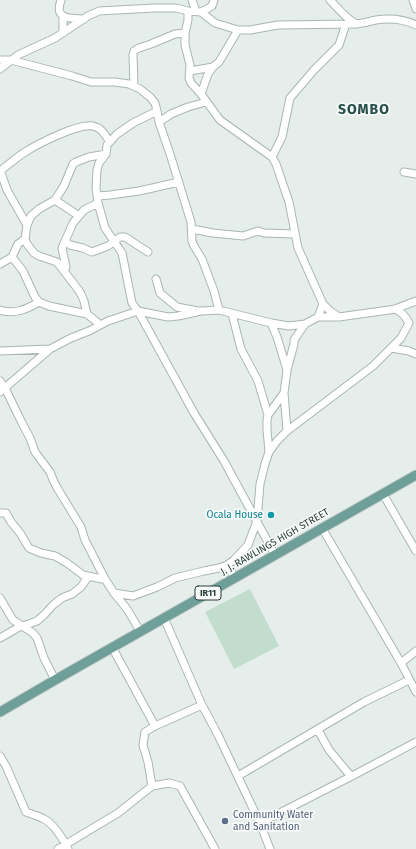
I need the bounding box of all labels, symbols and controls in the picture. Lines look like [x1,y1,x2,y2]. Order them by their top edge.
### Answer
district label: SOMBO [338,102,390,118]
street label: J. J. RAWLINGS HIGH STREET [219,506,331,578]
place label: Ocala House [207,509,263,521]
marker: Ocala House [266,510,276,520]
road number: IR11 [195,586,221,600]
place label: Community Water and Sanitation [233,809,313,832]
marker: Community Water and Sanitation [220,816,230,826]

